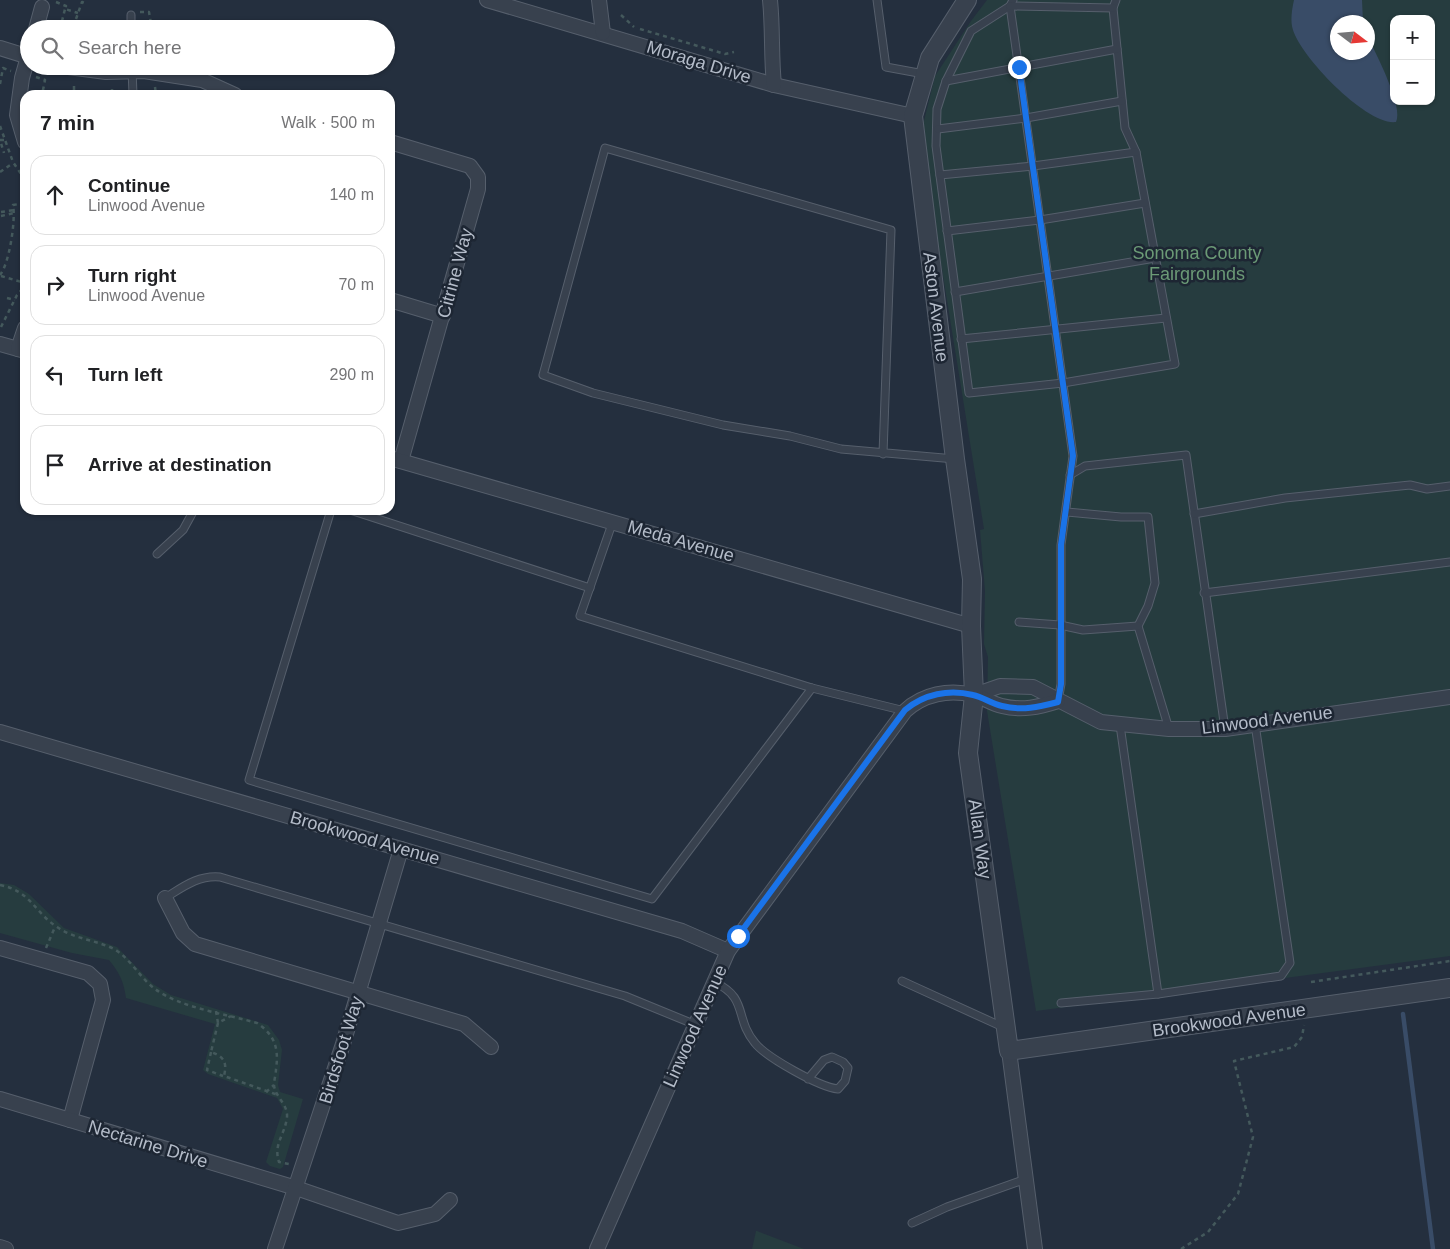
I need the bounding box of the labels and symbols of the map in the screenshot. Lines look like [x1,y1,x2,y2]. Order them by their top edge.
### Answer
north arrow [1330,15,1375,60]
street label: Moraga Drive [644,37,754,87]
route end [1008,56,1031,79]
street label: Citrine Way [433,226,477,320]
park label: Sonoma County Fairgrounds [1132,243,1262,284]
street label: Aston Avenue [919,251,953,363]
street label: Meda Avenue [625,516,737,566]
street label: Linwood Avenue [1200,702,1334,738]
street label: Allan Way [965,798,995,880]
street label: Brookwood Avenue [288,807,442,869]
route start [727,925,750,948]
street label: Linwood Avenue [659,962,731,1090]
street label: Birdsfoot Way [315,994,367,1106]
street label: Brookwood Avenue [1151,999,1307,1041]
street label: Nectarine Drive [86,1116,210,1172]

